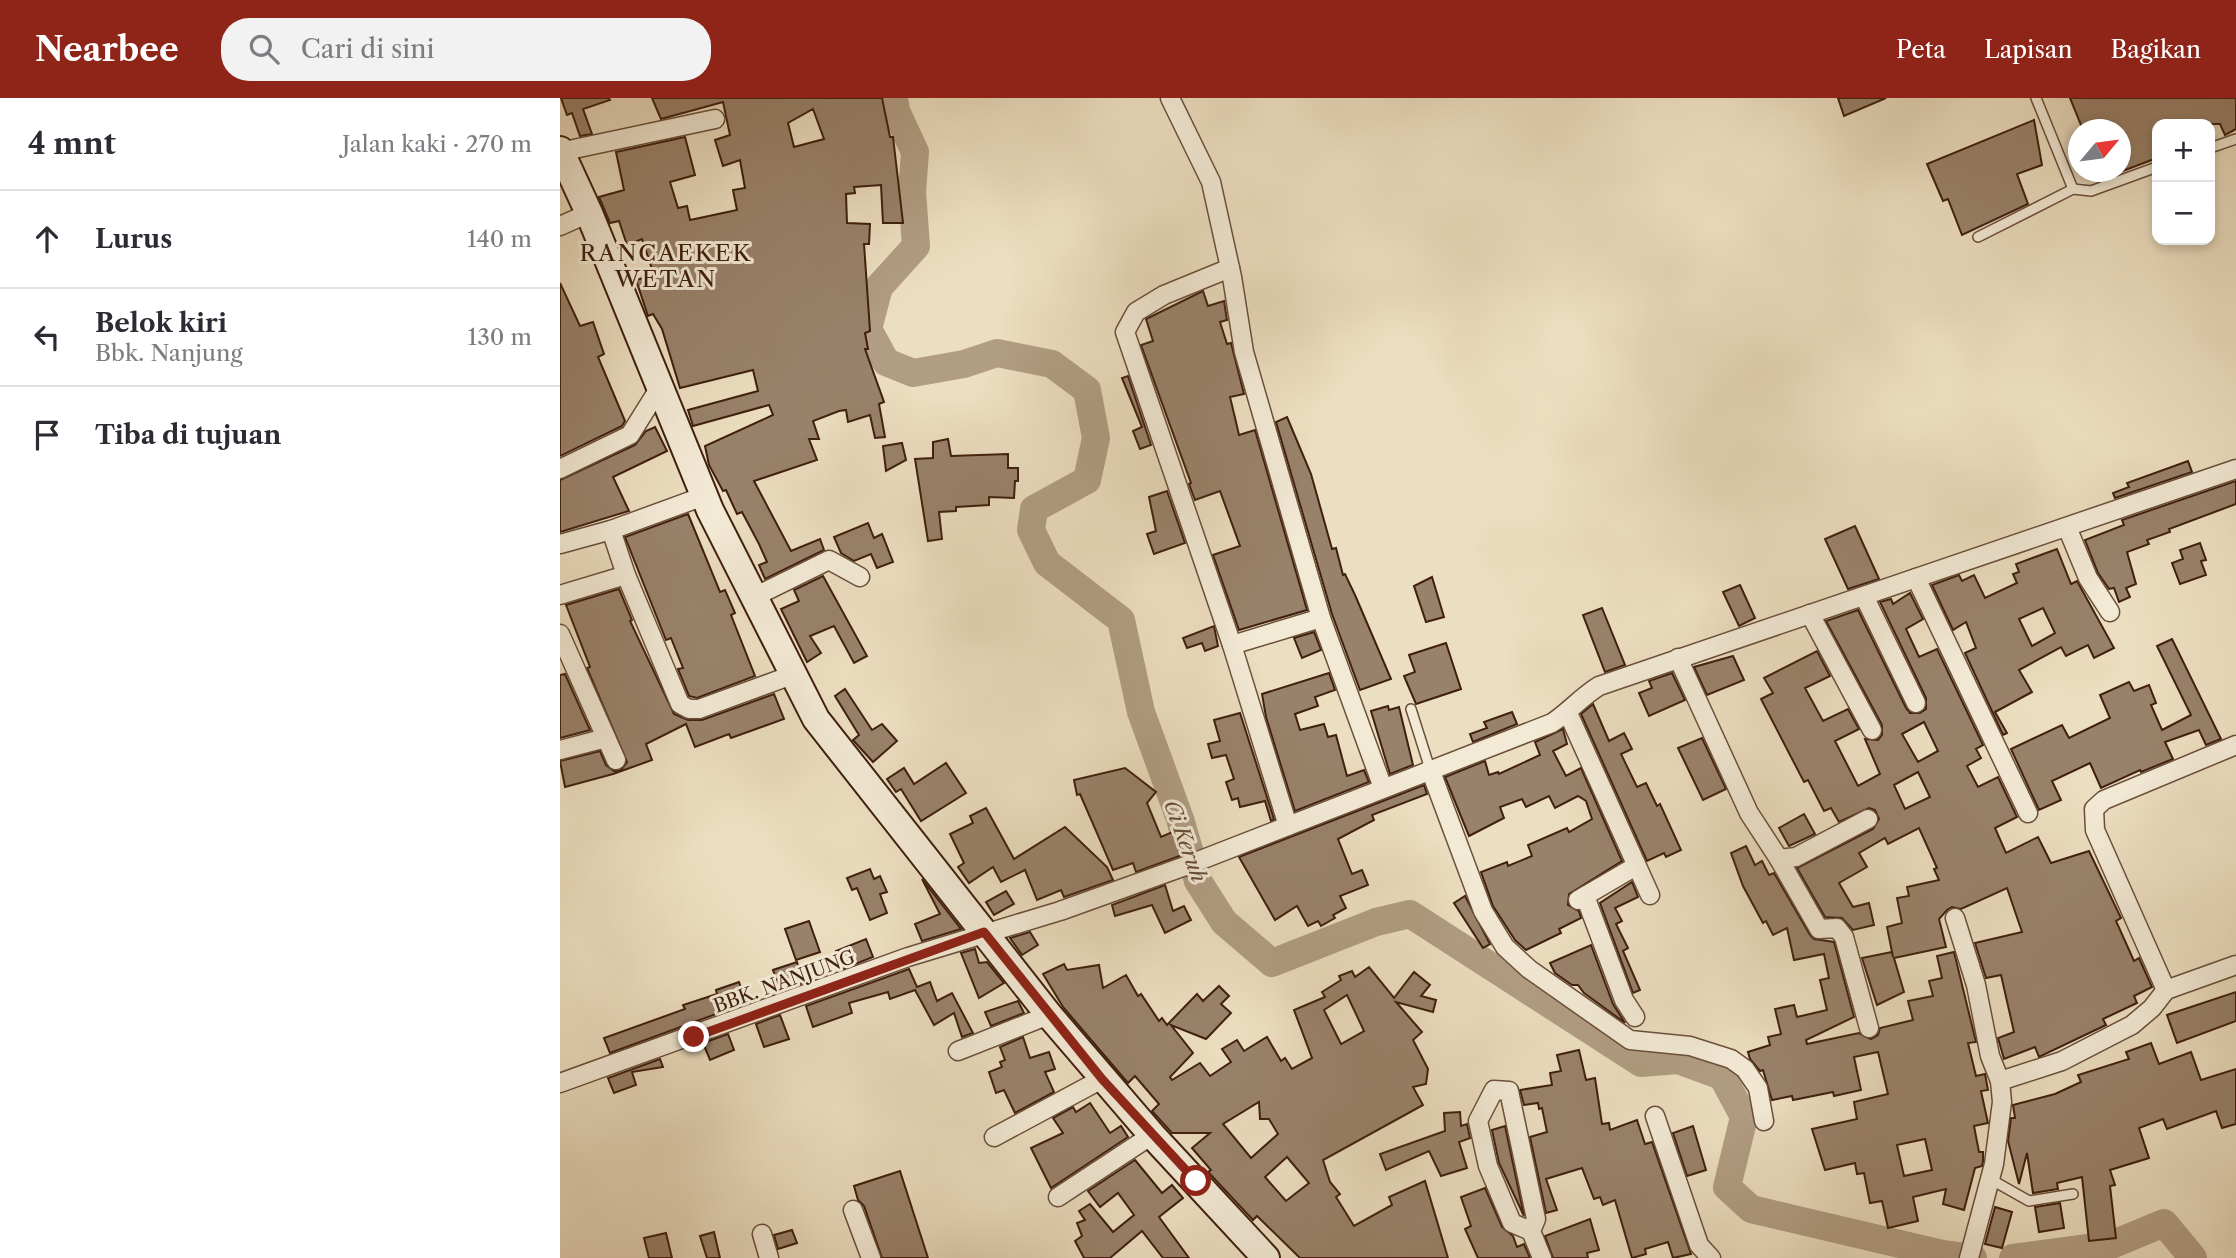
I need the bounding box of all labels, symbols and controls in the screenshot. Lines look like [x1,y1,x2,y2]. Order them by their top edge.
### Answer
search box [221,18,711,81]
text: Nearbee [35,29,179,70]
icon: search [245,30,283,68]
text: Cari di sini [301,33,434,65]
text: Peta [1896,35,1946,64]
text: Lapisan [1984,35,2073,64]
text: Bagikan [2111,35,2201,64]
north arrow [2068,119,2131,182]
map controls [2152,119,2215,245]
button: + [2152,119,2215,182]
text: 4 mnt [28,125,116,162]
text: Jalan kaki · 270 m [342,130,532,158]
button: − [2152,182,2215,245]
icon: ahead [28,220,66,258]
text: Lurus [95,223,172,255]
text: 140 m [467,225,532,253]
district label: RANCAEKEK WETAN [580,239,752,293]
text: Belok kiri [95,307,227,339]
icon: left [28,318,66,356]
text: 130 m [468,323,532,351]
text: Bbk. Nanjung [95,339,243,367]
icon: arrive [28,416,66,454]
text: Tiba di tujuan [95,419,281,451]
water label: Ci Keruh [1159,796,1212,885]
street label: BBK. NANJUNG [710,945,858,1018]
route end [678,1021,709,1052]
route start [1180,1165,1211,1196]

